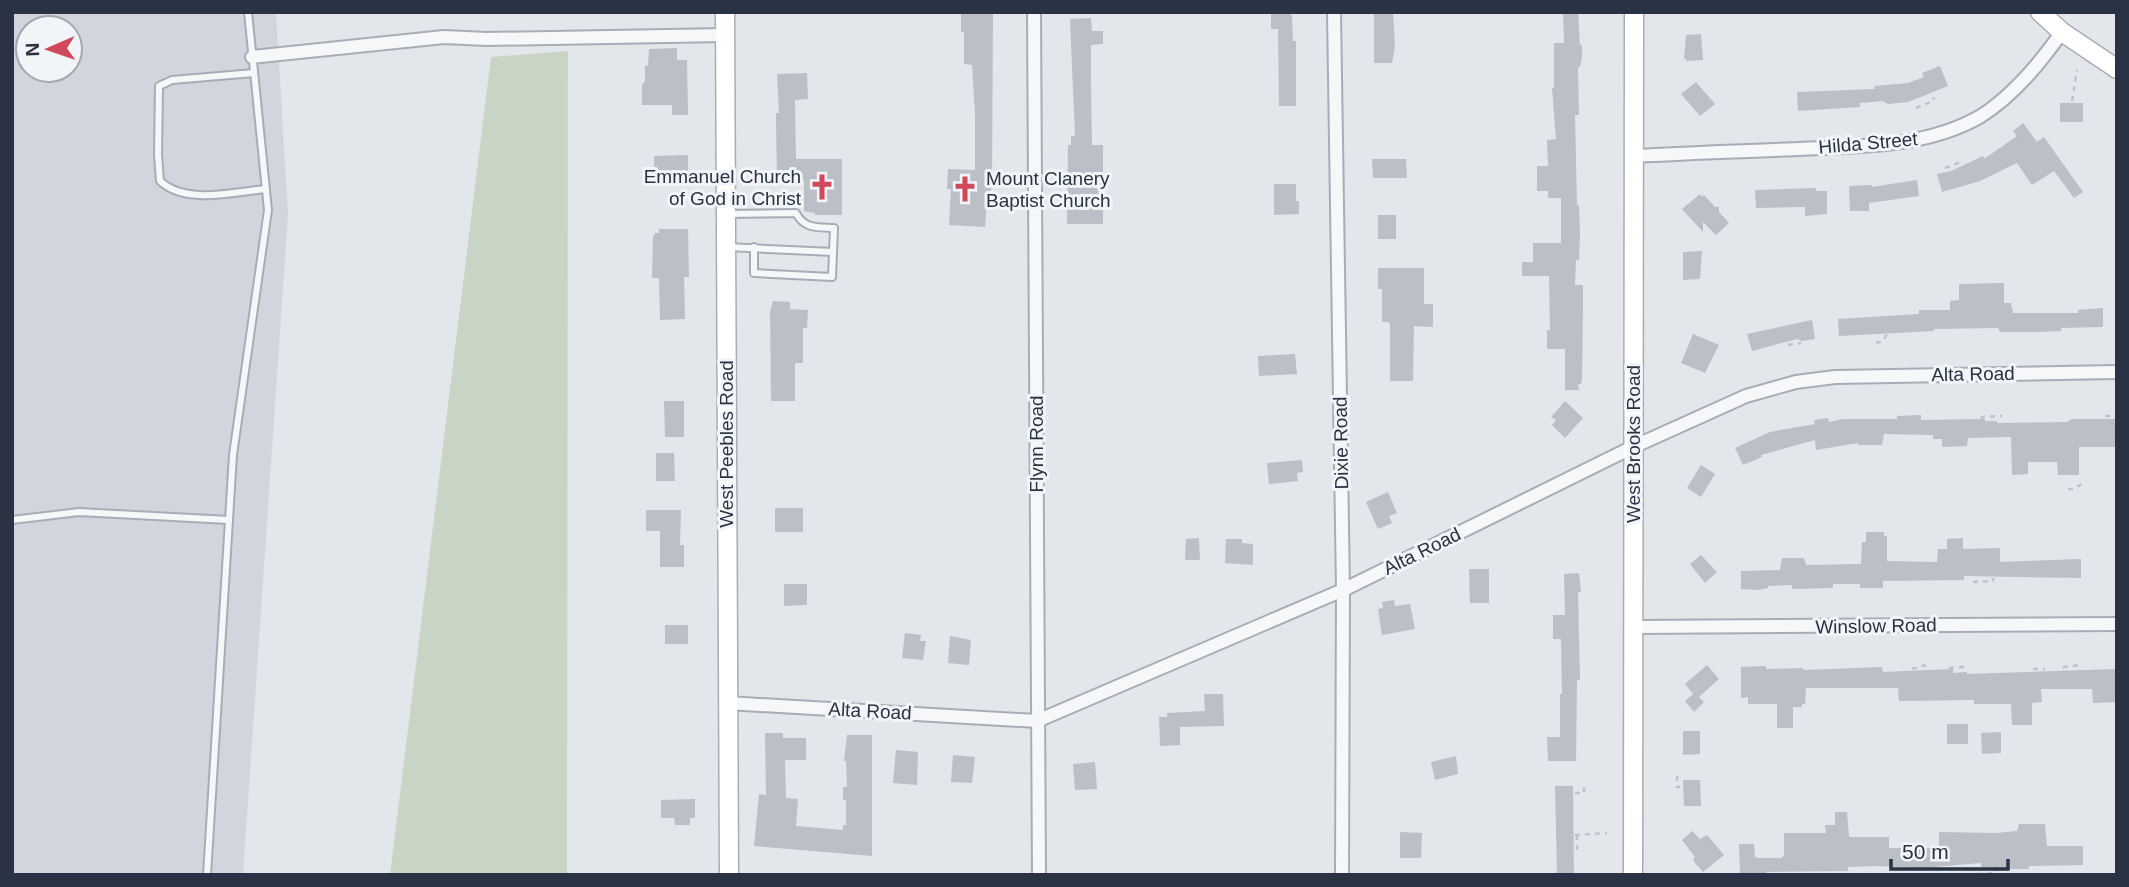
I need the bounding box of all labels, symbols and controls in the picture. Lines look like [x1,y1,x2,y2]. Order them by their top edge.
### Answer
north arrow [14,14,84,84]
text: N [22,42,43,57]
street label: Hilda Street [1818,128,1919,158]
place label: Emmanuel Church of God in Christ [644,166,802,209]
place label: Mount Clanery Baptist Church [986,168,1111,211]
church icon: Emmanuel Church of God in Christ [807,172,837,202]
church icon: Mount Clanery Baptist Church [950,174,980,204]
street label: West Peebles Road [716,360,737,528]
street label: Alta Road [1931,363,2015,385]
street label: West Brooks Road [1623,365,1644,523]
street label: Flynn Road [1026,395,1047,493]
street label: Dixie Road [1330,396,1352,490]
street label: Alta Road [1380,523,1464,579]
street label: Winslow Road [1815,614,1937,638]
street label: Alta Road [828,698,912,724]
scale bar [1891,828,2008,872]
text: 50 m [1902,840,1949,863]

